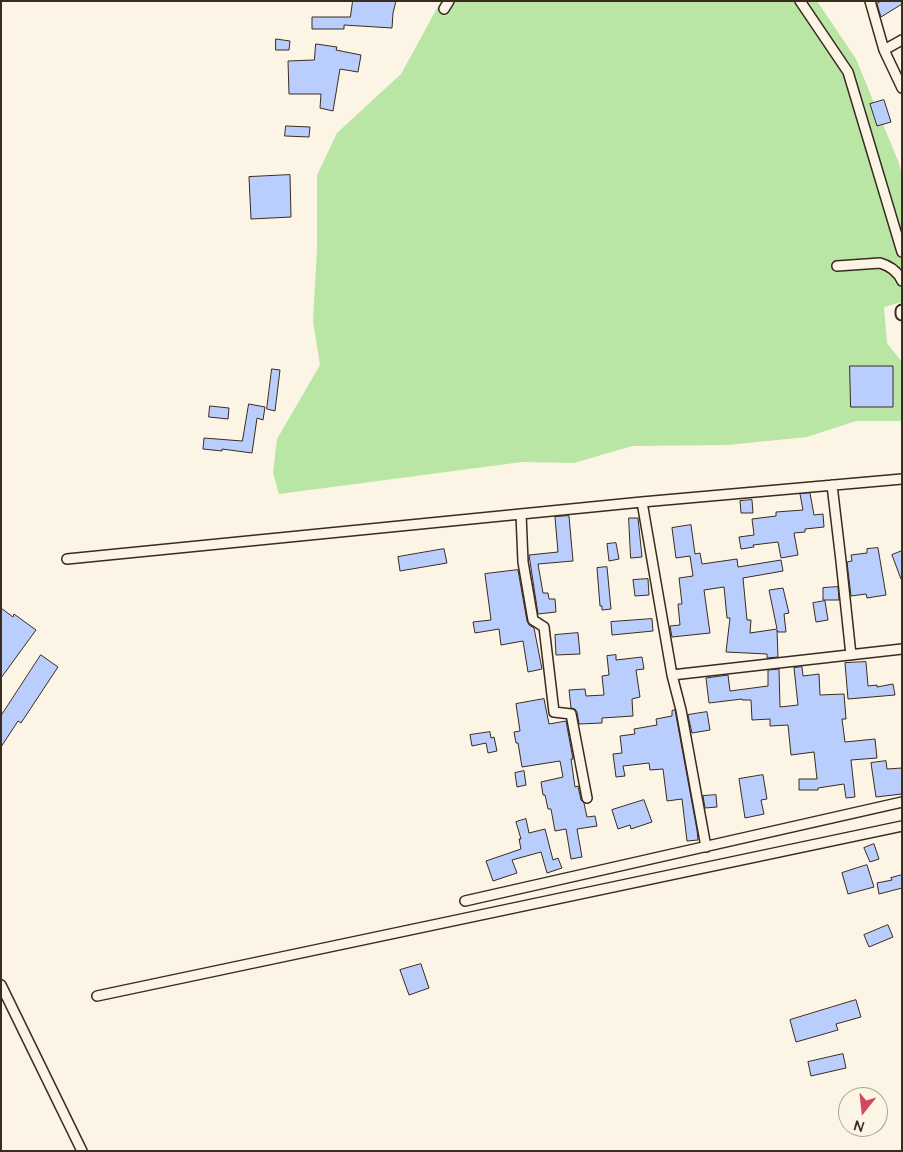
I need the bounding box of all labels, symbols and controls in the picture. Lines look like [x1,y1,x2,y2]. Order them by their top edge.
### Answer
north arrow [838,1087,888,1137]
text: N [852,1115,866,1136]

